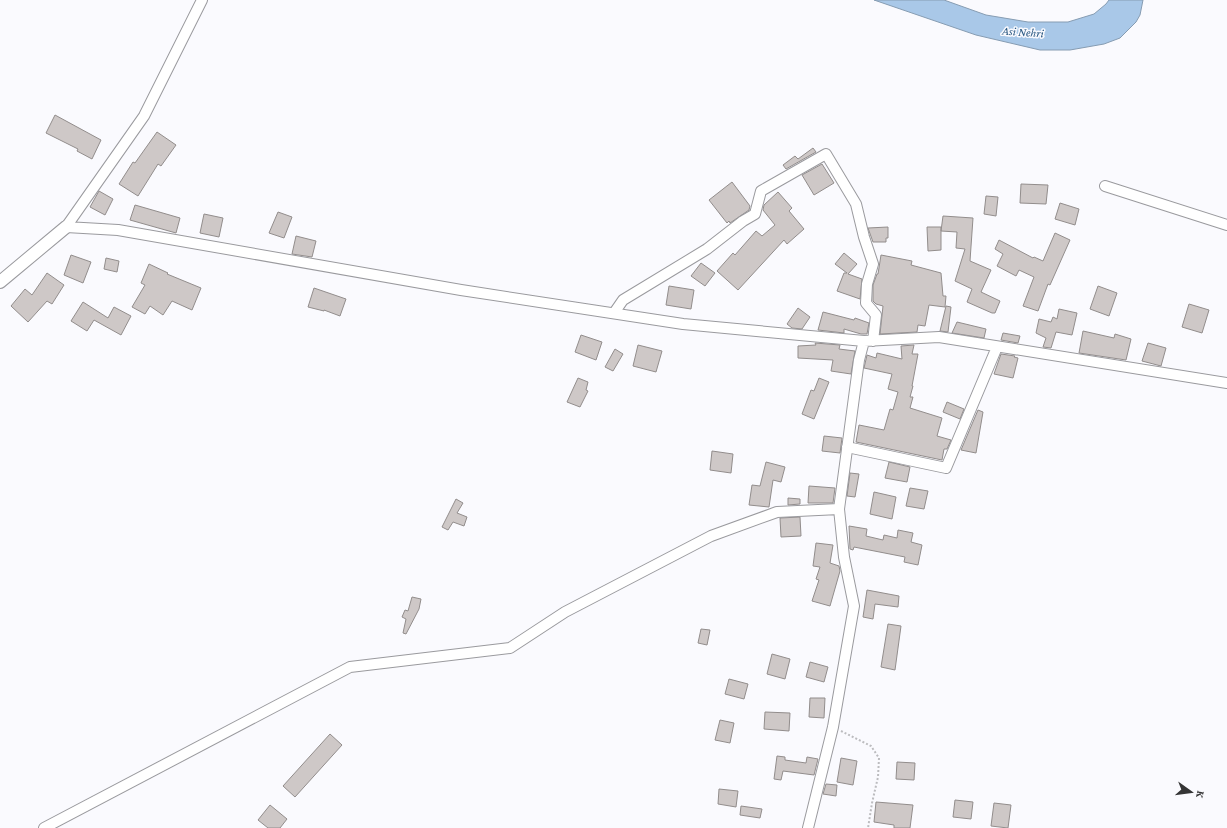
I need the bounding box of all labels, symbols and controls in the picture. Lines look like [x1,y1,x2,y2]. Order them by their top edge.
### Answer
water label: Asi Nehri [1001,23,1045,40]
north arrow [1171,772,1211,812]
text: K [1194,790,1207,800]

